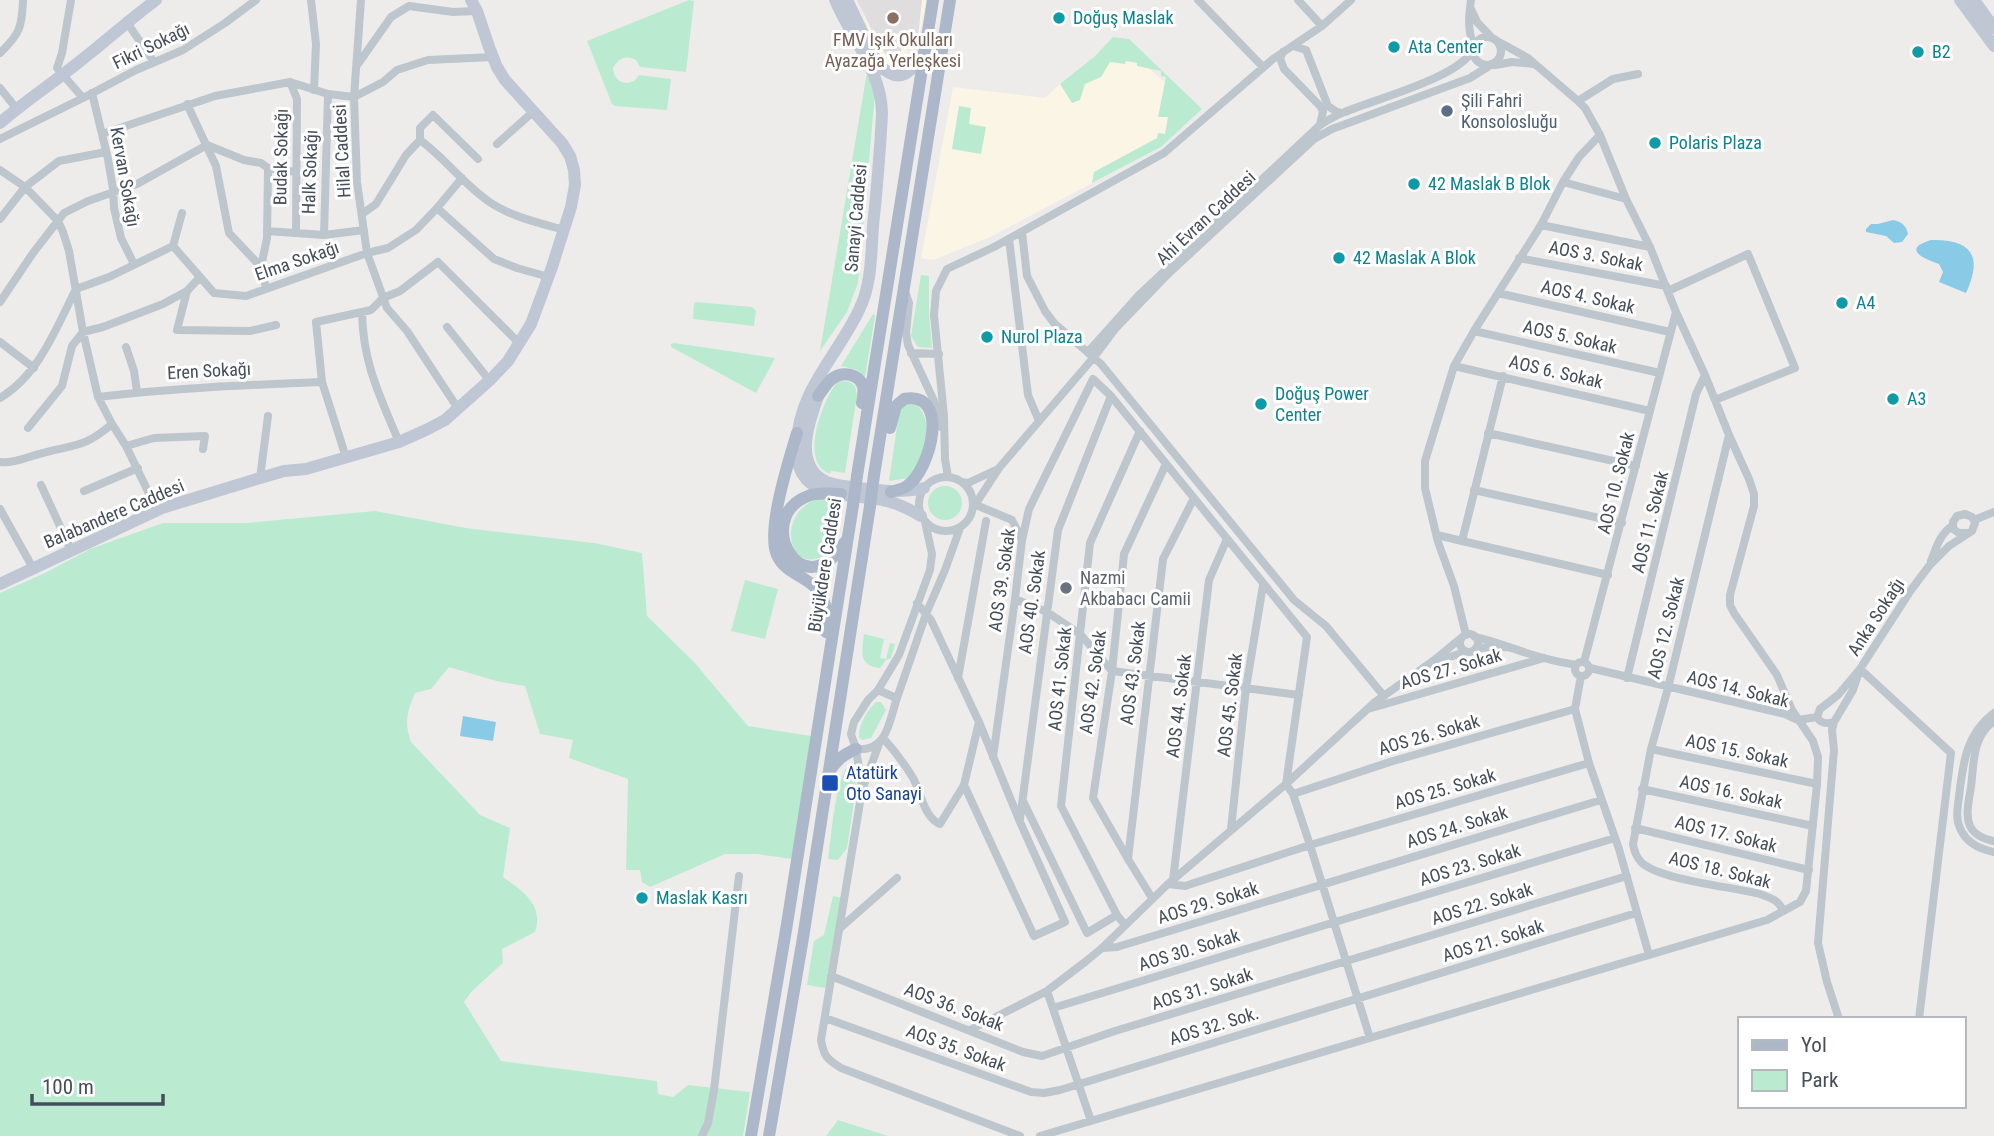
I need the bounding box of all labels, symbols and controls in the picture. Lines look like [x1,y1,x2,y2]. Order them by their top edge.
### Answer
place label: Doğuş Maslak [1073,7,1174,28]
marker: FMV Işık Okulları Ayazağa Yerleşkesi [885,10,901,26]
marker: Doğuş Maslak [1051,10,1067,26]
street label: Fikri Sokağı [109,18,193,73]
place label: FMV Işık Okulları Ayazağa Yerleşkesi [825,29,961,71]
place label: Ata Center [1408,36,1483,57]
marker: Ata Center [1386,39,1402,55]
place label: B2 [1932,41,1951,62]
marker: B2 [1910,44,1926,60]
place label: Şili Fahri Konsolosluğu [1461,90,1557,132]
marker: Şili Fahri Konsolosluğu [1439,103,1455,119]
street label: Hilal Caddesi [329,104,354,198]
street label: Budak Sokağı [269,109,292,205]
street label: Kervan Sokağı [106,125,145,228]
street label: Halk Sokağı [298,129,321,215]
place label: Polaris Plaza [1669,132,1762,153]
marker: Polaris Plaza [1647,135,1663,151]
street label: Sanayi Caddesi [840,163,871,273]
street label: Ahi Evran Caddesi [1152,166,1260,269]
place label: 42 Maslak B Blok [1428,173,1550,194]
marker: 42 Maslak B Blok [1406,176,1422,192]
street label: Elma Sokağı [252,236,342,285]
street label: AOS 3. Sokak [1547,236,1645,275]
place label: 42 Maslak A Blok [1353,247,1476,268]
marker: 42 Maslak A Blok [1331,250,1347,266]
street label: AOS 4. Sokak [1539,276,1637,317]
place label: A4 [1856,292,1875,313]
marker: A4 [1834,295,1850,311]
street label: AOS 5. Sokak [1521,316,1619,357]
place label: Nurol Plaza [1001,326,1083,347]
marker: Nurol Plaza [979,329,995,345]
street label: AOS 6. Sokak [1507,351,1605,392]
street label: Eren Sokağı [167,358,251,383]
place label: Doğuş Power Center [1275,383,1369,425]
place label: A3 [1907,388,1926,409]
marker: A3 [1885,391,1901,407]
marker: Doğuş Power Center [1253,396,1269,412]
street label: AOS 10. Sokak [1593,430,1638,536]
street label: AOS 11. Sokak [1627,469,1672,575]
street label: Balabandere Caddesi [41,475,187,553]
street label: Büyükdere Caddesi [804,496,845,633]
street label: AOS 39. Sokak [984,527,1019,633]
street label: AOS 40. Sokak [1014,549,1049,655]
place label: Nazmi Akbabacı Camii [1080,567,1191,609]
street label: Anka Sokağı [1843,574,1908,659]
street label: AOS 12. Sokak [1643,575,1688,681]
marker: Nazmi Akbabacı Camii [1058,580,1074,596]
street label: AOS 43. Sokak [1116,620,1149,726]
street label: AOS 41. Sokak [1044,626,1075,732]
street label: AOS 42. Sokak [1075,629,1110,735]
street label: AOS 27. Sokak [1398,644,1504,693]
street label: AOS 45. Sokak [1213,652,1246,758]
street label: AOS 44. Sokak [1162,653,1195,759]
street label: AOS 14. Sokak [1685,666,1791,711]
street label: AOS 26. Sokak [1376,710,1482,759]
street label: AOS 15. Sokak [1684,729,1790,772]
place label: Atatürk Oto Sanayi [846,762,922,804]
street label: AOS 25. Sokak [1392,764,1498,813]
street label: AOS 16. Sokak [1678,770,1784,813]
marker: Atatürk Oto Sanayi [820,773,840,793]
street label: AOS 24. Sokak [1404,801,1510,852]
street label: AOS 17. Sokak [1673,811,1779,856]
street label: AOS 23. Sokak [1417,839,1523,890]
street label: AOS 18. Sokak [1667,847,1773,892]
street label: AOS 29. Sokak [1155,877,1261,928]
street label: AOS 22. Sokak [1429,878,1535,929]
place label: Maslak Kasrı [656,887,748,908]
marker: Maslak Kasrı [634,890,650,906]
street label: AOS 21. Sokak [1440,915,1546,966]
street label: AOS 30. Sokak [1136,924,1242,975]
street label: AOS 31. Sokak [1149,963,1255,1014]
street label: AOS 36. Sokak [902,978,1007,1035]
street label: AOS 32. Sok. [1167,1002,1261,1049]
legend [1738,1017,1966,1108]
street label: AOS 35. Sokak [904,1020,1009,1075]
text: Yol [1801,1033,1827,1057]
scale bar [32,1062,163,1106]
text: Park [1801,1068,1839,1092]
text: 100 m [42,1075,94,1099]

